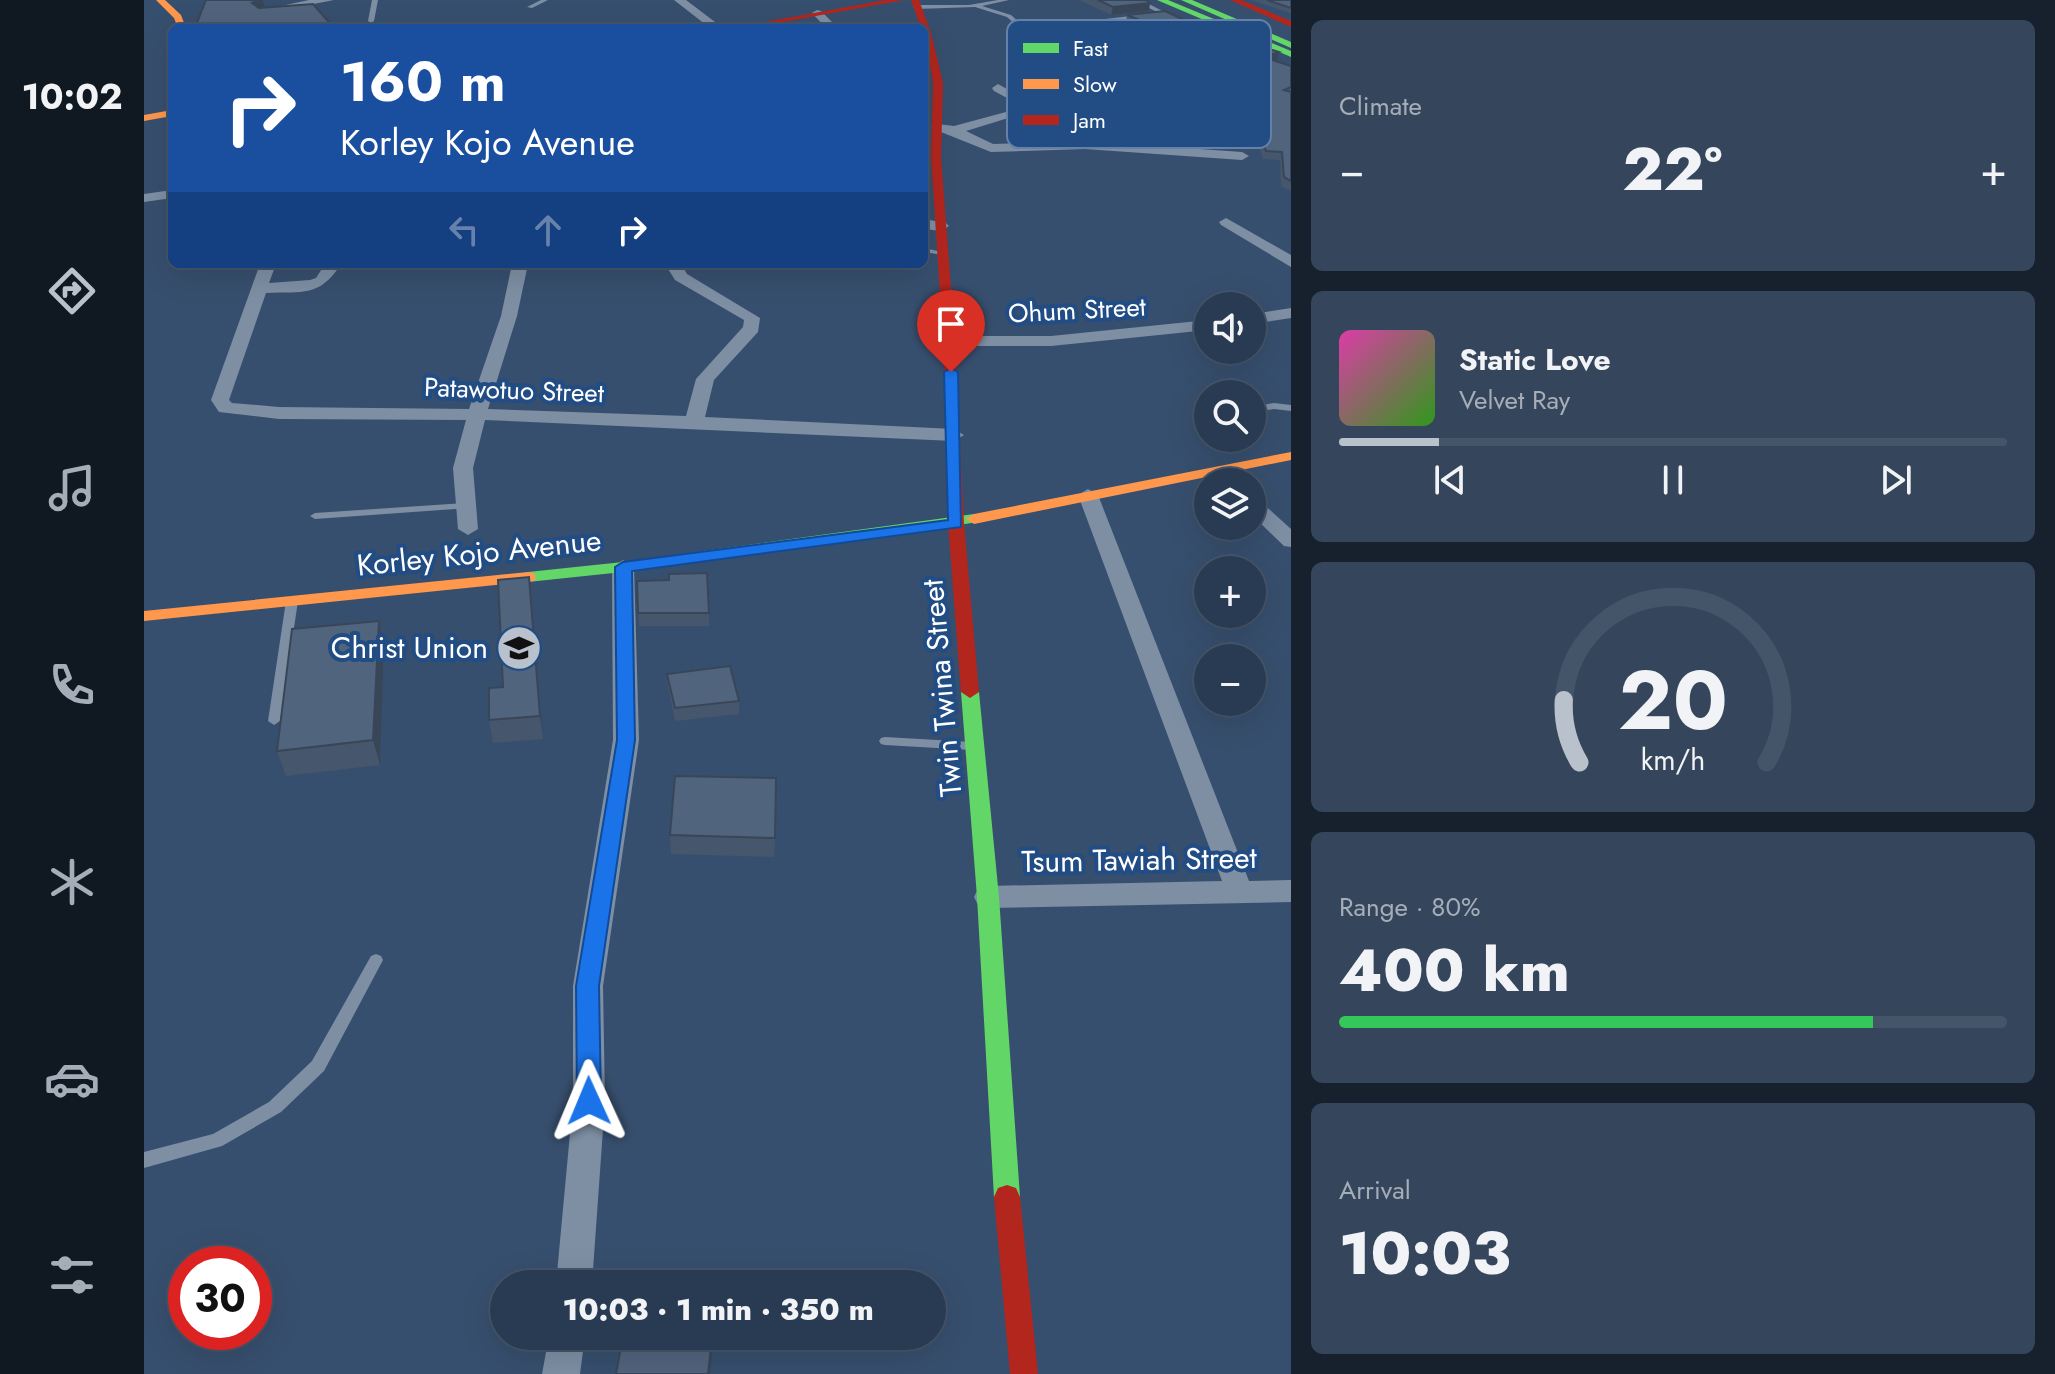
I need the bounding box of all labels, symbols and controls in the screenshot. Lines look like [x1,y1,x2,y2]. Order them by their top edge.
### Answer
legend [1007,20,1271,148]
text: Fast [1073,32,1109,64]
text: 160 m [340,41,506,122]
icon: right [208,56,312,160]
text: Slow [1073,68,1117,100]
text: 10:02 [21,70,123,122]
text: Climate [1339,87,1422,125]
text: Jam [1070,104,1106,136]
text: Korley Kojo Avenue [340,116,635,168]
text: 22° [1622,126,1722,213]
text: − [1339,138,1365,202]
text: + [1980,138,2007,202]
icon: left [442,208,486,252]
icon: ahead [526,208,570,252]
icon: right [610,208,654,252]
icon: directions [44,263,100,319]
street label: Ohum Street [1007,287,1148,333]
pin [917,290,985,372]
map controls [1194,292,1266,716]
button: sound [1194,292,1266,364]
icon: arrive [929,302,973,346]
text: Static Love [1459,338,1611,381]
street label: Patawotuo Street [423,368,605,412]
button: search [1194,380,1266,452]
text: Velvet Ray [1459,381,1570,419]
icon: previous [1428,458,1472,502]
icon: pause [1651,458,1695,502]
icon: next [1874,458,1918,502]
icon: music [44,460,100,516]
button: layers [1194,468,1266,540]
street label: Korley Kojo Avenue [355,518,603,587]
button: + [1194,556,1266,628]
street label: Twin Twina Street [911,577,972,799]
school or university icon: Christ Union [495,624,543,672]
place label: Christ Union [331,626,488,669]
text: 20 [1618,640,1728,760]
button: − [1194,644,1266,716]
icon: phone [44,657,100,713]
text: km/h [1641,739,1705,781]
street label: Tsum Tawiah Street [1021,836,1258,883]
icon: climate [44,854,100,910]
text: Range · 80% [1339,888,1481,926]
text: 400 km [1339,927,1570,1014]
icon: car [44,1051,100,1107]
position arrow [547,1059,631,1143]
text: Arrival [1339,1171,1411,1209]
text: 10:03 [1339,1210,1511,1297]
speed limit sign: 30 [168,1246,272,1350]
icon: filters [44,1247,100,1303]
text: 10:03 · 1 min · 350 m [562,1288,874,1331]

